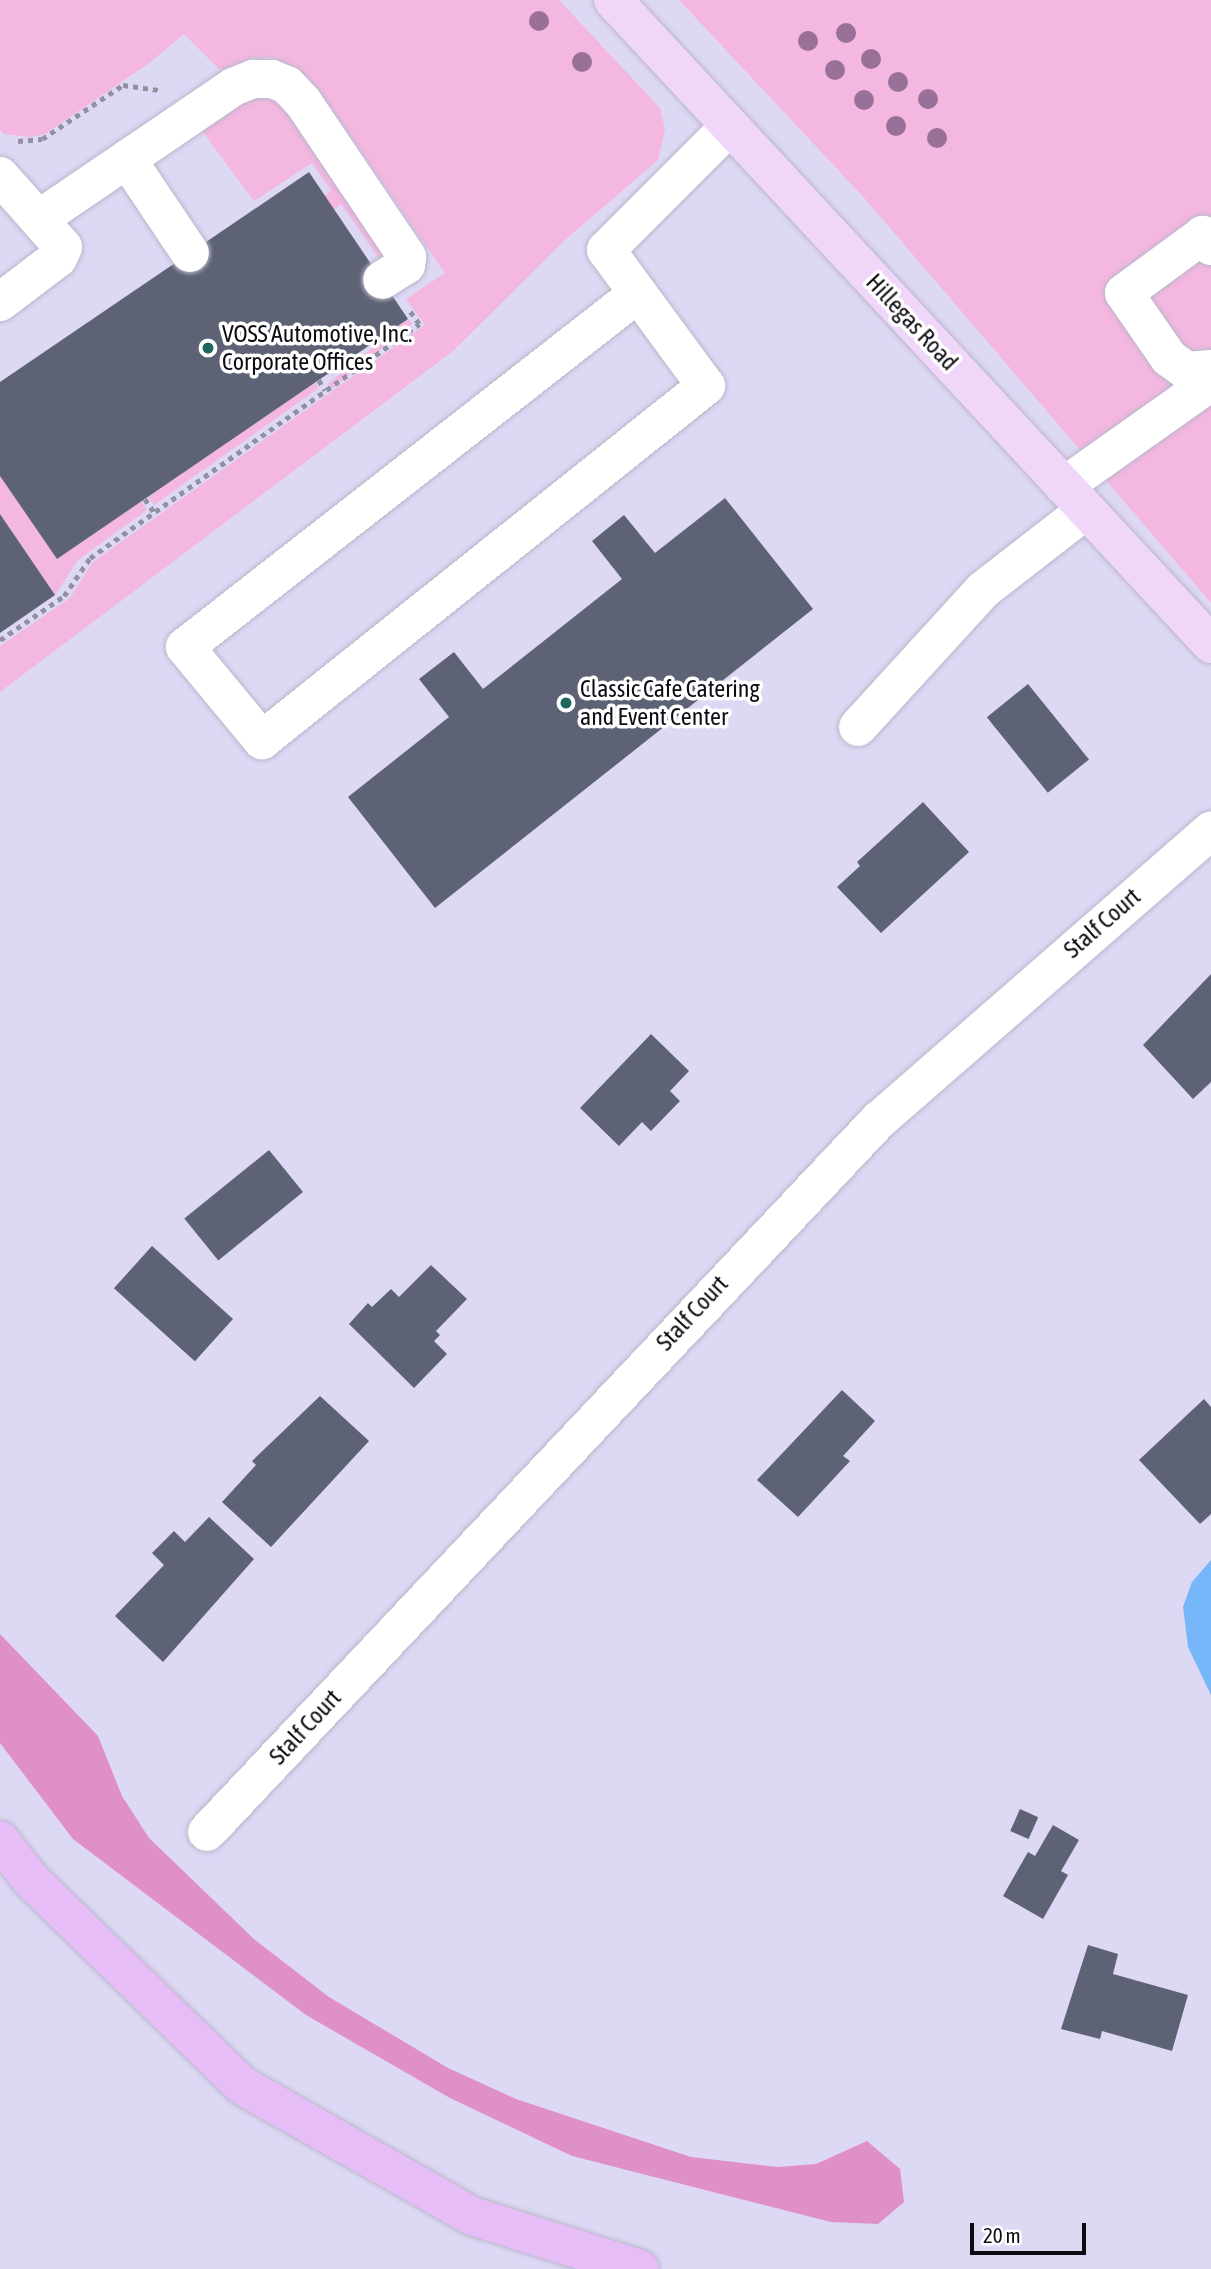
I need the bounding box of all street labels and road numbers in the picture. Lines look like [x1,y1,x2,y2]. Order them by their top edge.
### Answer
street label: Hillegas Road [860,268,964,376]
street label: Stalf Court [1058,882,1146,964]
street label: Stalf Court [650,1270,734,1356]
street label: Stalf Court [263,1684,347,1770]

